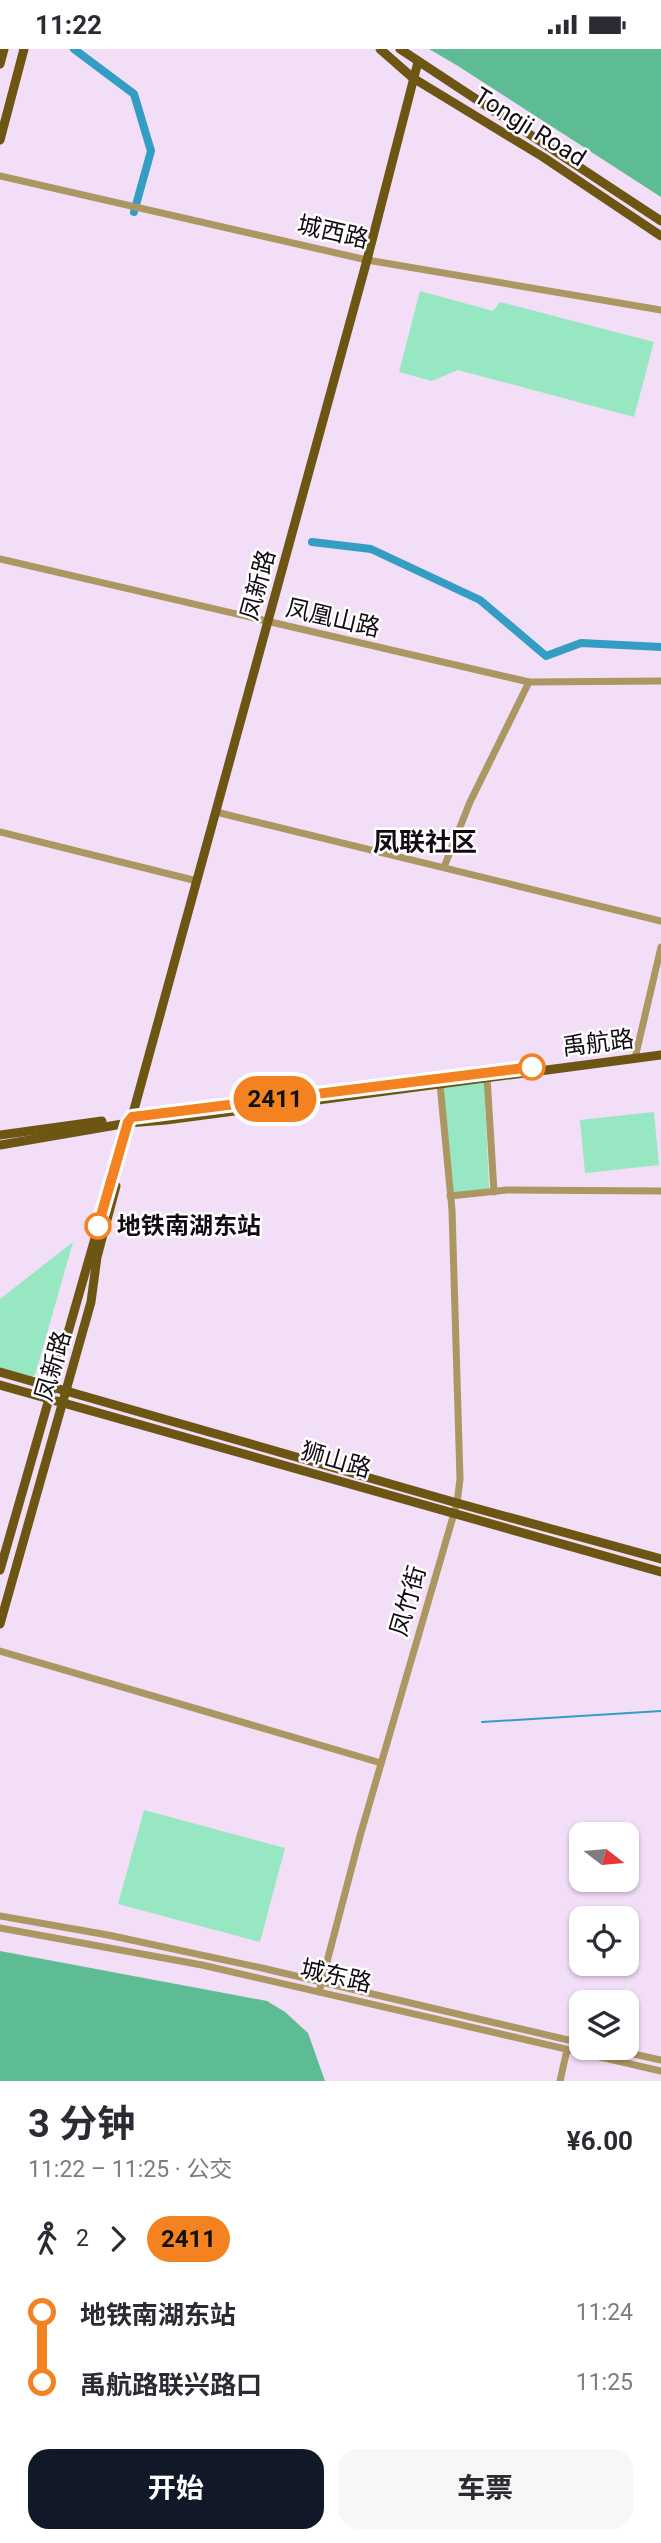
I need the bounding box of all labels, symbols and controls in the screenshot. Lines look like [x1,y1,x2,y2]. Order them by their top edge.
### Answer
text: 11:22 [35,10,102,40]
street label: Tongji Road [469,82,591,172]
street label: 城西路 [295,210,371,254]
street label: 凤新路 [235,547,281,623]
street label: 凤凰山路 [283,594,383,642]
district label: 凤联社区 [373,827,477,857]
street label: 禹航路 [561,1025,635,1061]
unlabelled marker [519,1054,545,1080]
line badge: 2411 [226,1076,324,1122]
text: 2411 [247,1085,303,1113]
place label: 地铁南湖东站 [117,1212,261,1240]
marker: 地铁南湖东站 [85,1213,111,1239]
street label: 凤新路 [30,1328,76,1404]
street label: 狮山路 [298,1437,374,1483]
street label: 凤竹街 [385,1563,431,1639]
north arrow [569,1822,639,1892]
map controls [569,1822,639,2060]
button: locate [569,1906,639,1976]
street label: 城东路 [298,1954,374,1998]
button: layers [569,1990,639,2060]
text: 3 分钟 [28,2102,135,2146]
text: ¥6.00 [567,2126,633,2156]
text: 11:22 – 11:25 · 公交 [28,2156,232,2183]
icon: walk [28,2220,66,2258]
icon: forward [99,2220,137,2258]
text: 2 [76,2225,89,2252]
text: 2411 [161,2225,216,2253]
text: 11:24 [576,2299,633,2326]
text: 地铁南湖东站 [80,2300,236,2330]
text: 11:25 [576,2369,633,2396]
text: 禹航路联兴路口 [80,2370,262,2400]
button: 开始 [28,2449,324,2529]
button: 车票 [338,2449,633,2529]

